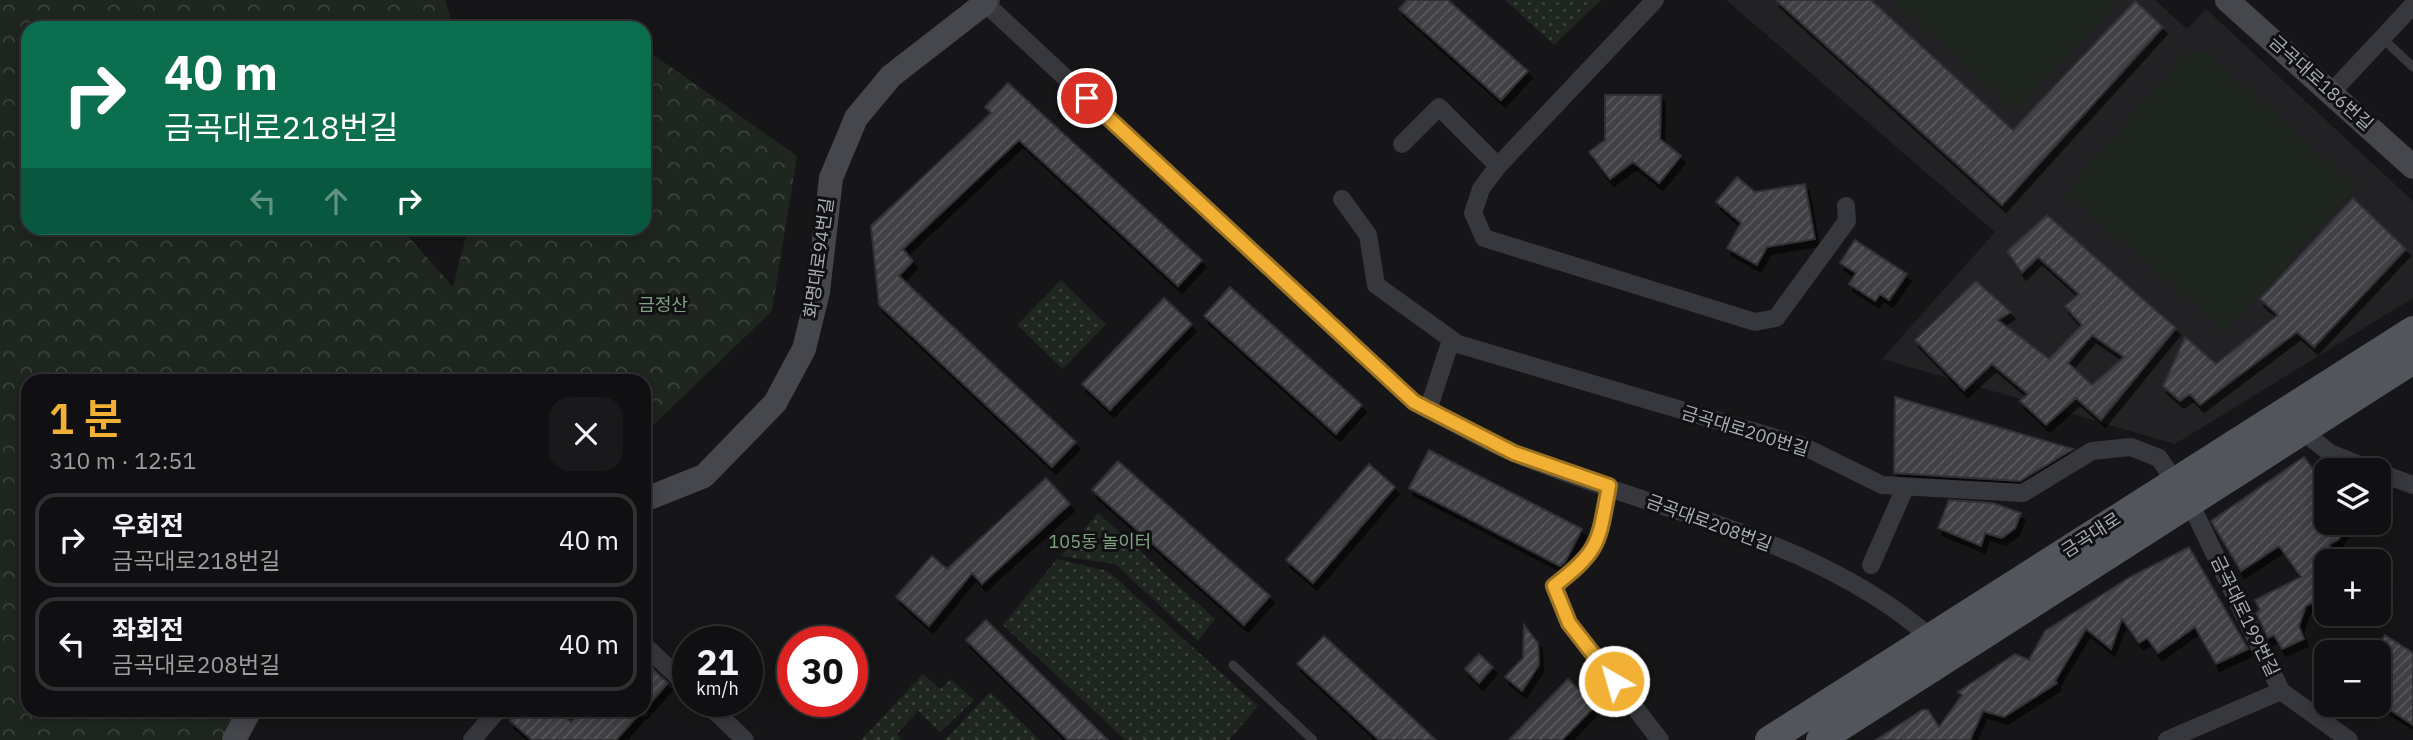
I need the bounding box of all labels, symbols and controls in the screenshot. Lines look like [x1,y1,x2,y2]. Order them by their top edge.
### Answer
street label: 금곡대로186번길 [2265,30,2378,135]
text: 40 m [164,40,278,103]
icon: right [49,49,140,140]
pin [1057,68,1117,128]
icon: arrive [1068,79,1106,117]
text: 금곡대로218번길 [164,106,398,148]
icon: left [244,182,282,220]
icon: ahead [317,182,355,220]
icon: right [390,182,428,220]
street label: 화명대로94번길 [799,196,838,319]
park label: 금정산 [638,293,688,316]
text: 1 분 [49,391,123,446]
button: close [549,397,623,471]
street label: 금곡대로200번길 [1679,400,1812,461]
text: 310 m · 12:51 [49,445,196,475]
map controls [2314,458,2391,717]
button: layers [2314,458,2391,535]
street label: 금곡대로208번길 [1643,489,1775,556]
street label: 금곡대로 [2057,507,2125,562]
text: 우회전 [112,508,184,542]
icon: right [53,521,91,559]
text: 40 m [559,523,619,557]
park label: 105동 놀이터 [1049,530,1151,553]
text: 금곡대로218번길 [112,545,280,575]
button: + [2314,549,2391,626]
street label: 금곡대로199번길 [2206,552,2285,680]
text: 좌회전 [112,612,184,646]
icon: left [53,625,91,663]
speed limit sign: 30 [777,626,868,717]
text: 40 m [559,627,619,661]
text: 21 [696,639,739,685]
button: − [2314,640,2391,717]
position arrow [1577,644,1651,718]
text: 금곡대로208번길 [112,649,280,679]
text: km/h [696,677,739,700]

